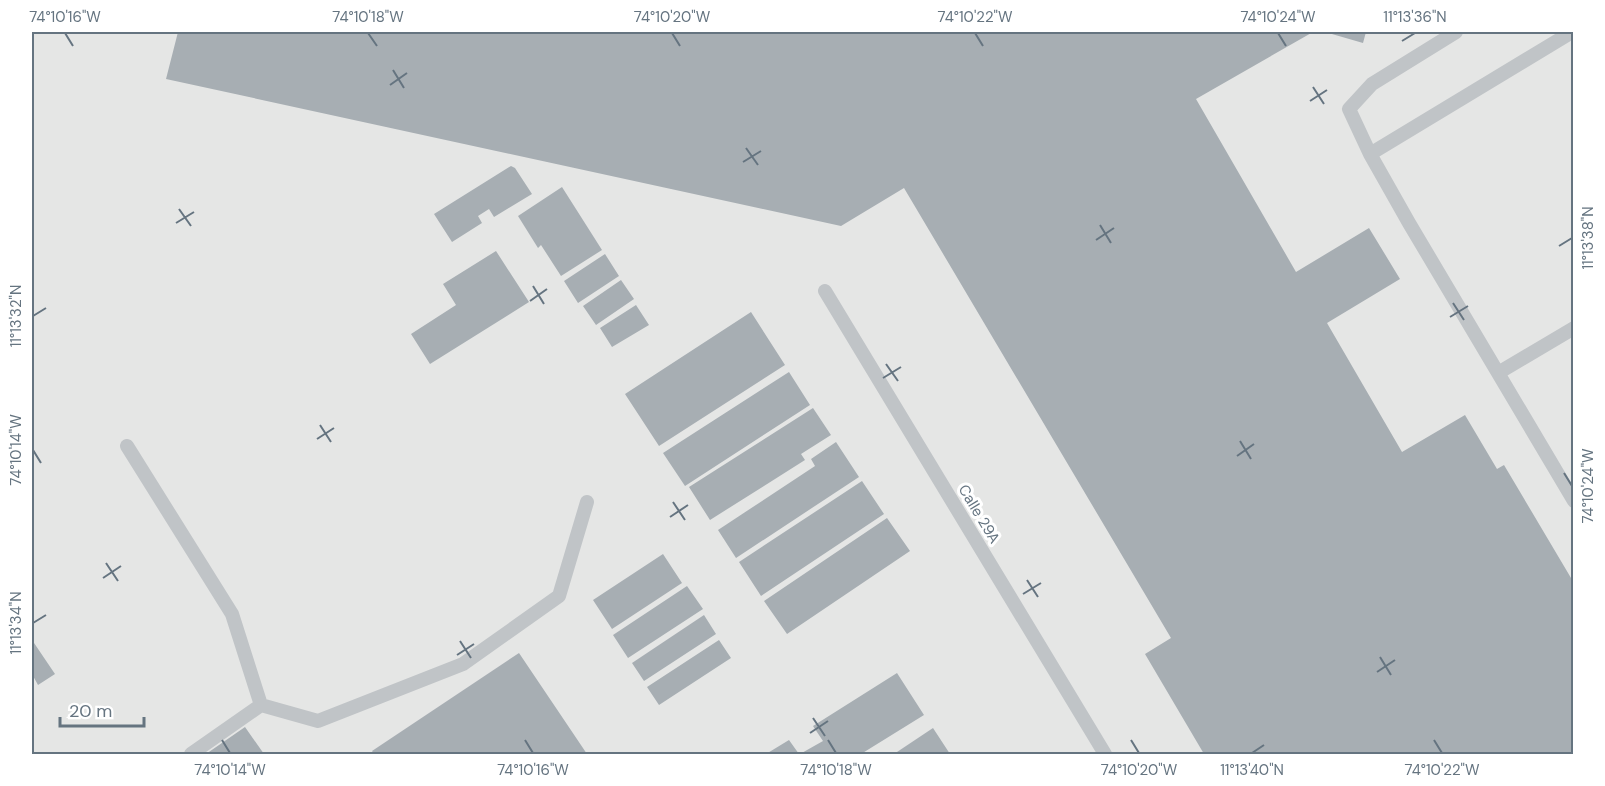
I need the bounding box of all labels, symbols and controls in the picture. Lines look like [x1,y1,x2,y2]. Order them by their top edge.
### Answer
text: 74°10'16"W [29,7,101,27]
text: 74°10'18"W [332,7,404,27]
text: 74°10'20"W [634,7,711,27]
text: 74°10'22"W [938,7,1013,27]
text: 74°10'24"W [1240,7,1316,27]
text: 11°13'36"N [1383,7,1447,27]
text: 11°13'38"N [1578,206,1598,270]
text: 11°13'32"N [6,285,26,347]
text: 74°10'14"W [6,414,26,486]
text: 74°10'24"W [1578,448,1598,524]
street label: Calle 29A [954,481,1004,547]
text: 11°13'34"N [6,591,26,655]
scale bar [60,690,144,728]
text: 20 m [69,699,112,723]
text: 74°10'14"W [194,760,266,780]
text: 74°10'16"W [497,760,569,780]
text: 74°10'18"W [800,760,872,780]
text: 74°10'20"W [1101,760,1178,780]
text: 11°13'40"N [1220,760,1284,780]
text: 74°10'22"W [1405,760,1480,780]

